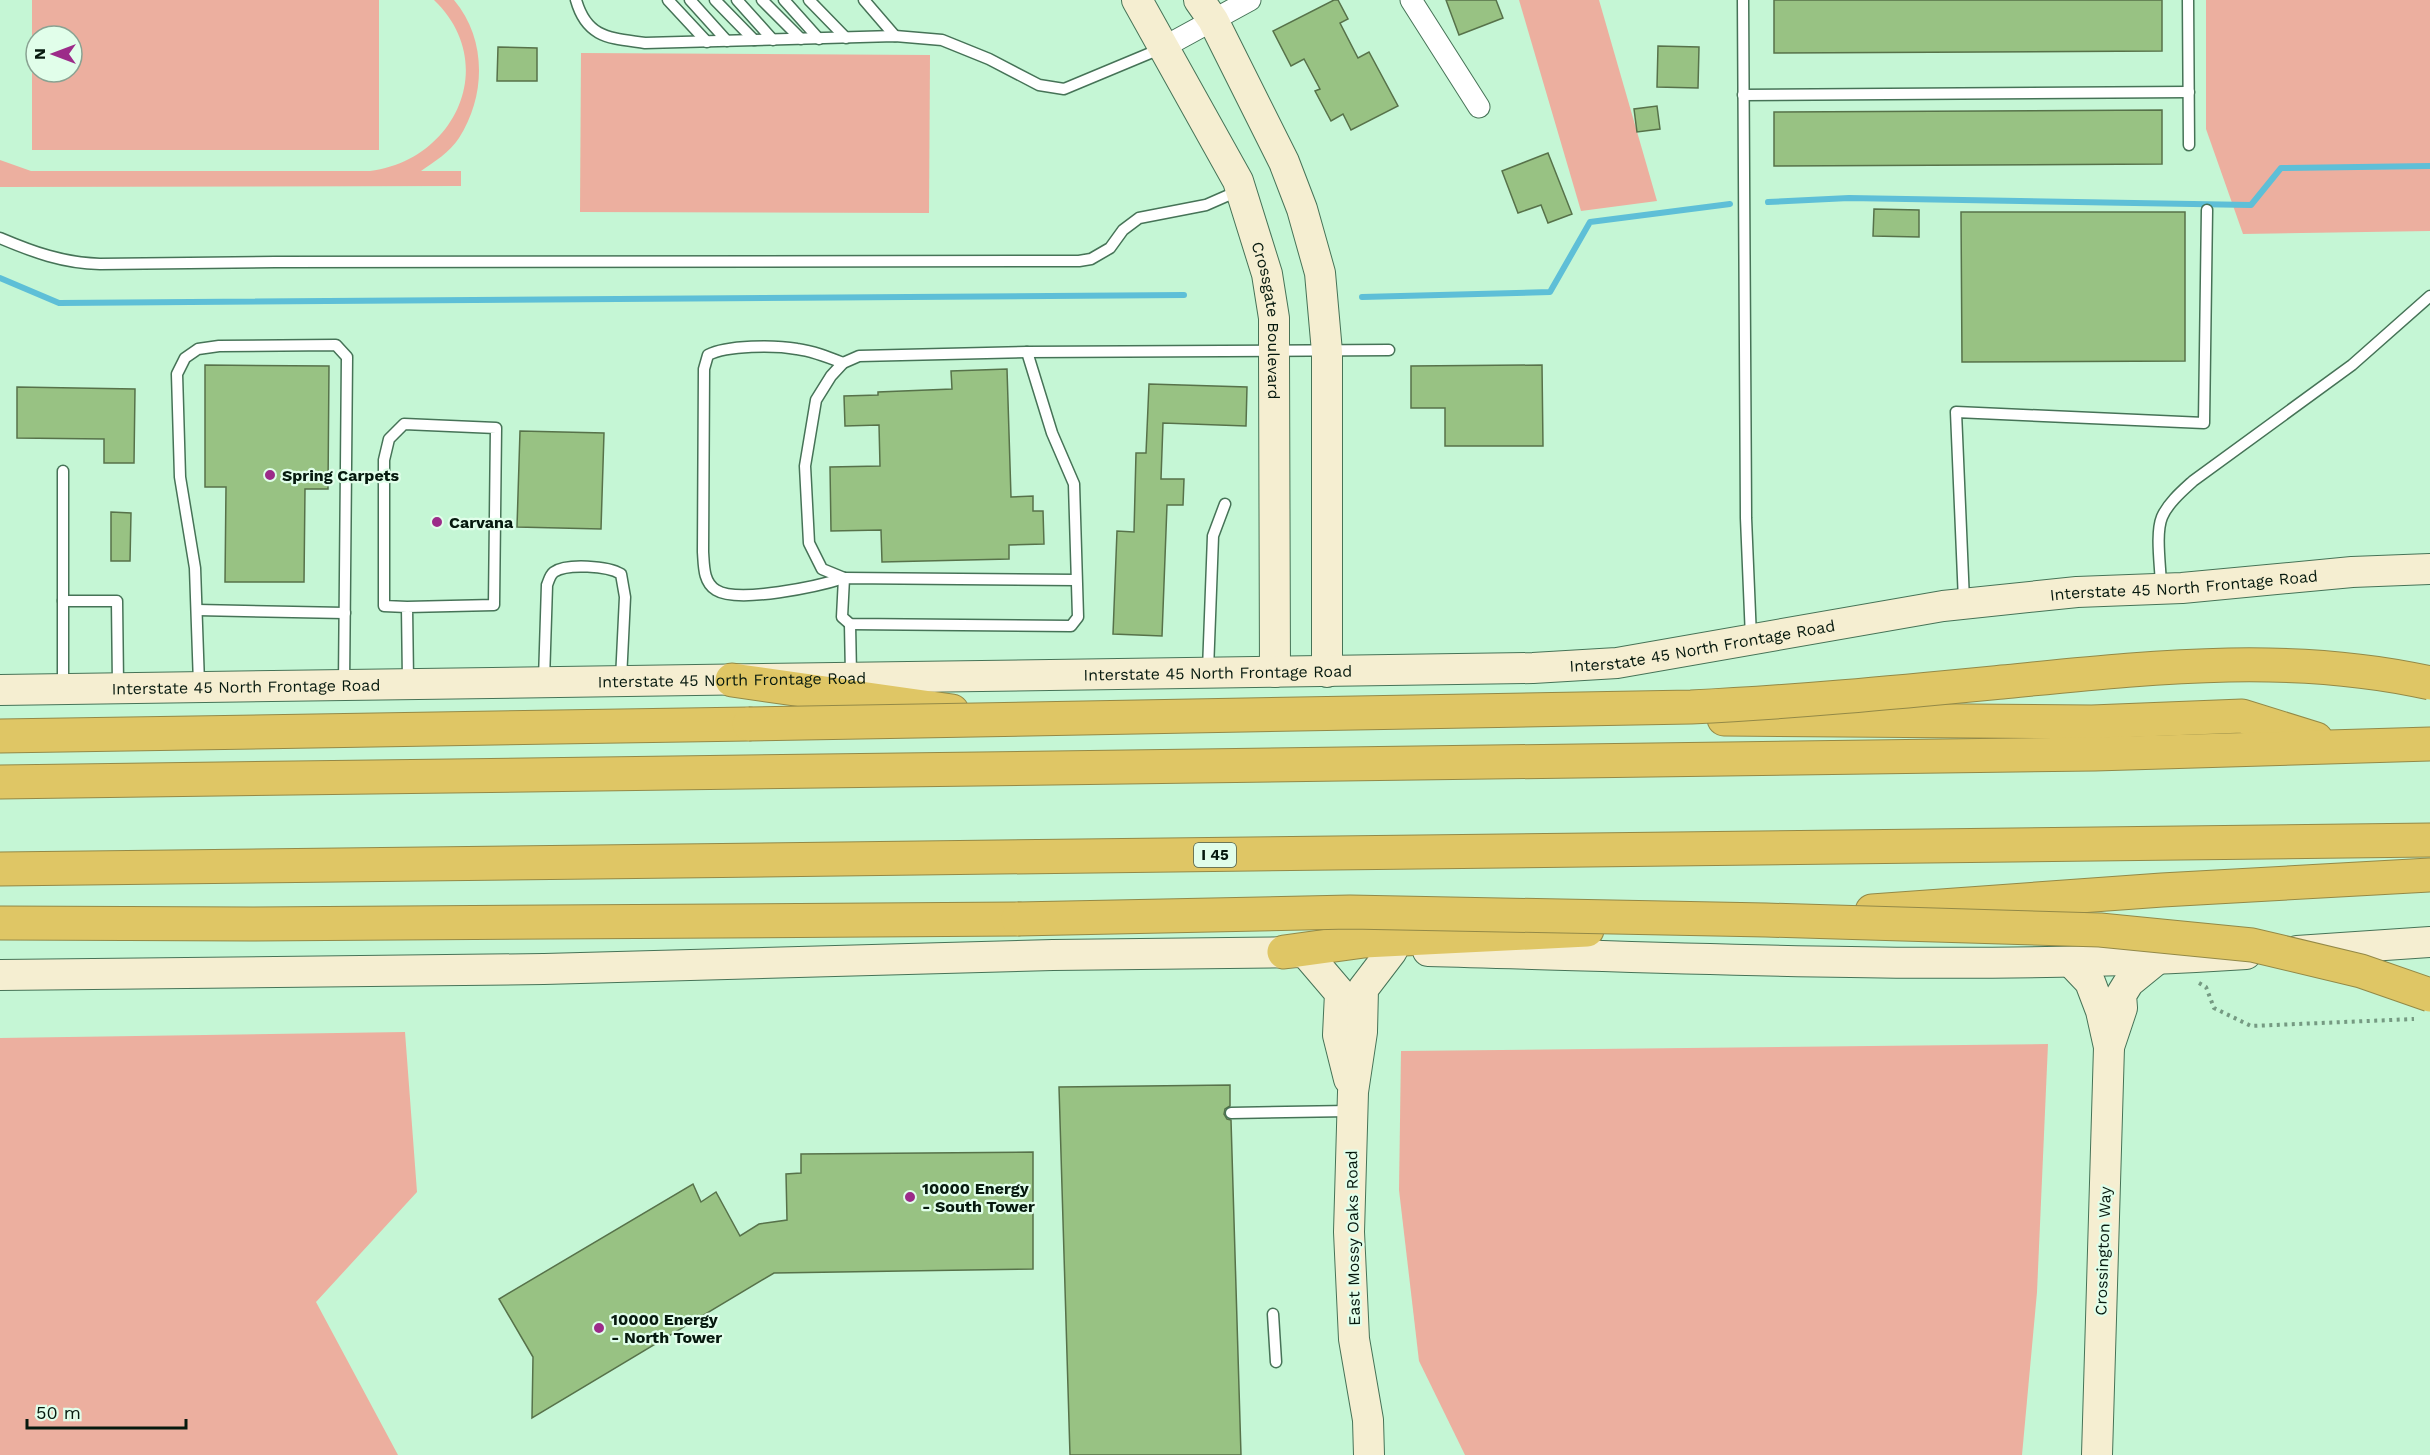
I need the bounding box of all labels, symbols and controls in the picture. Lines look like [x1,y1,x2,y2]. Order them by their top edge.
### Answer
north arrow [24,24,84,84]
text: N [30,48,49,60]
street label: Crossgate Boulevard [1248,239,1284,400]
place label: Spring Carpets [282,466,400,485]
marker: Spring Carpets [263,468,277,482]
place label: Carvana [449,513,514,532]
marker: Carvana [430,515,444,529]
street label: Interstate 45 North Frontage Road [2049,566,2319,604]
street label: Interstate 45 North Frontage Road [1569,616,1836,675]
street label: Interstate 45 North Frontage Road [1083,661,1352,684]
street label: Interstate 45 North Frontage Road [597,668,866,691]
street label: Interstate 45 North Frontage Road [111,675,380,698]
road number: I 45 [1194,843,1236,867]
street label: East Mossy Oaks Road [1342,1150,1364,1326]
place label: 10000 Energy - South Tower [922,1179,1035,1216]
street label: Crossington Way [2091,1185,2115,1316]
marker: 10000 Energy - South Tower [903,1190,917,1204]
place label: 10000 Energy - North Tower [611,1310,722,1347]
marker: 10000 Energy - North Tower [592,1321,606,1335]
scale bar [27,1392,186,1430]
text: 50 m [36,1402,81,1423]

